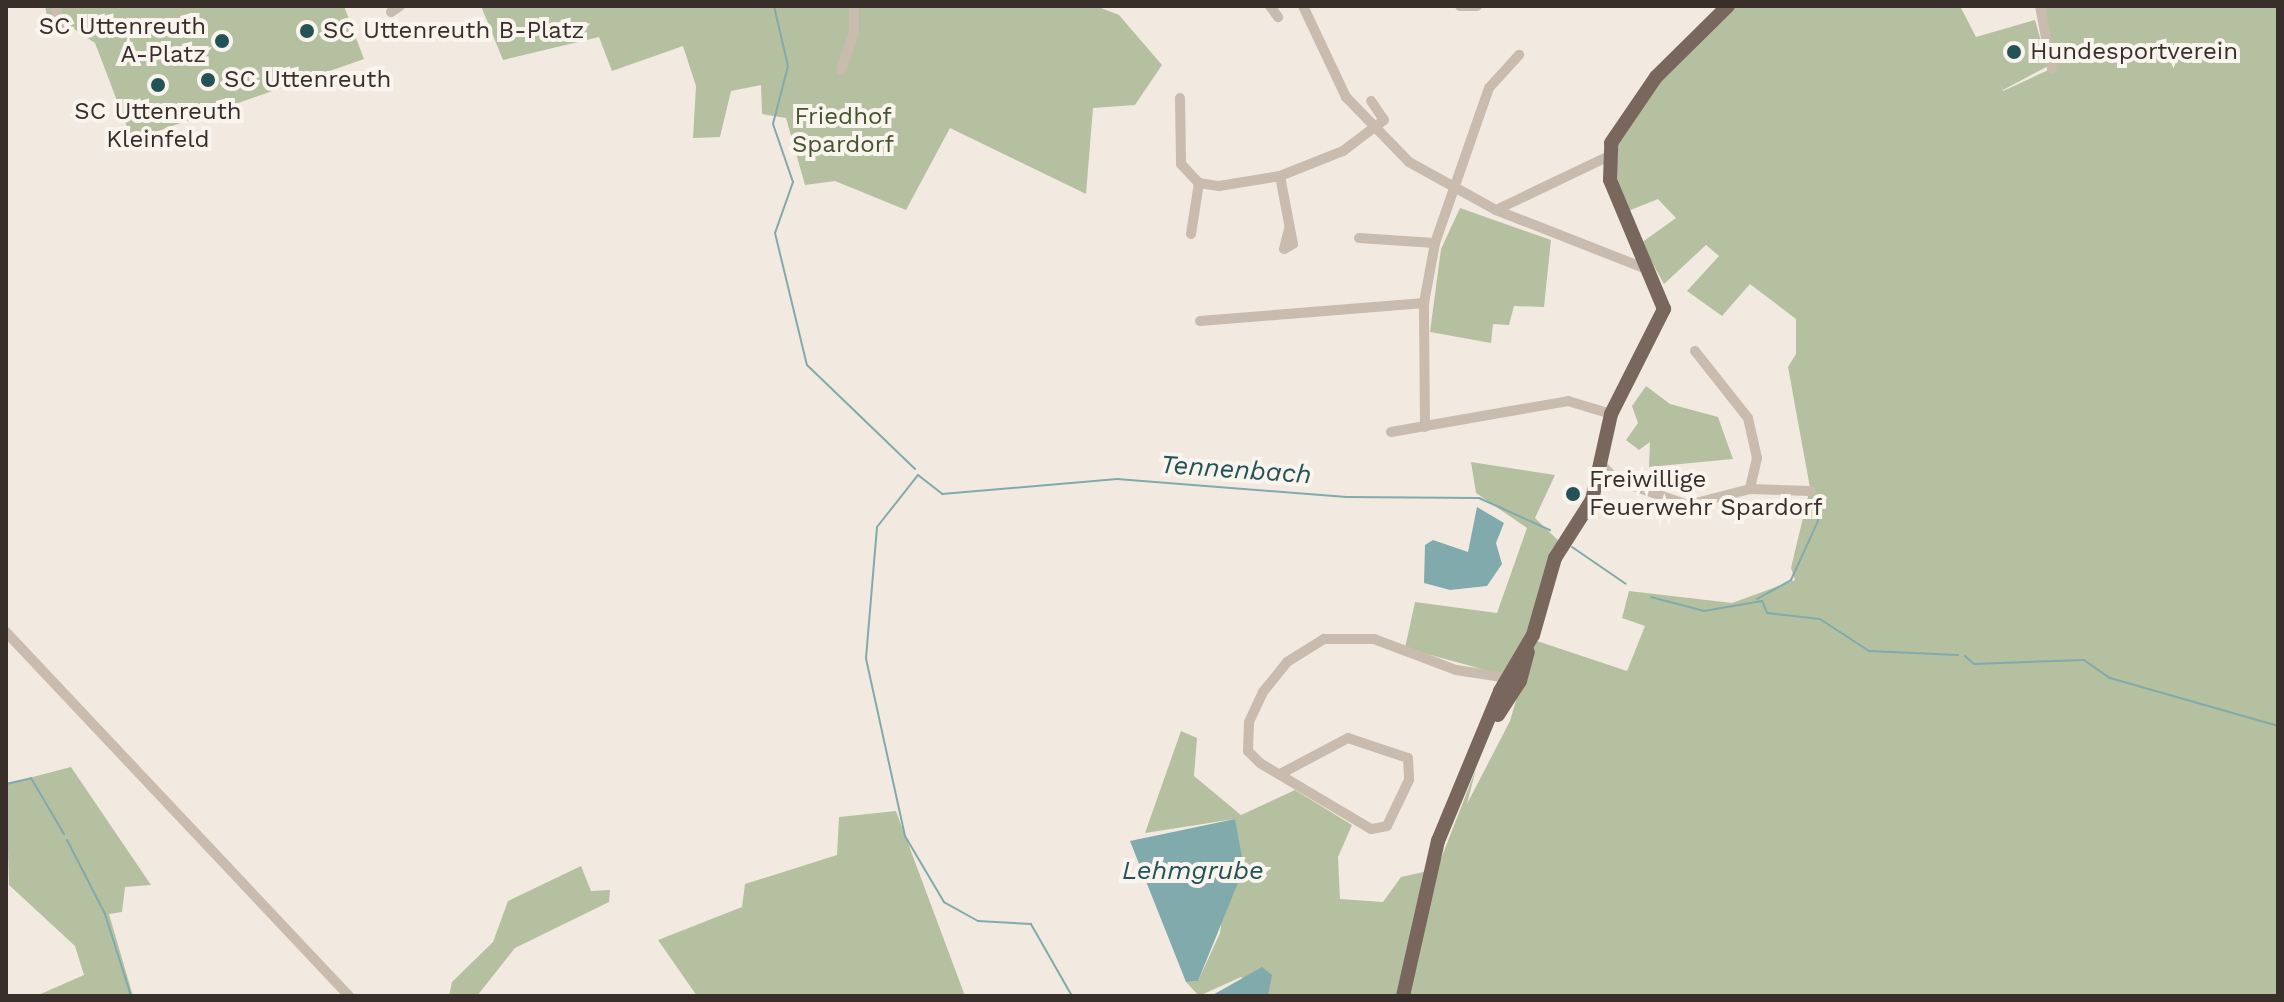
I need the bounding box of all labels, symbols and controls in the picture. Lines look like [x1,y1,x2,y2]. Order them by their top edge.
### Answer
place label: SC Uttenreuth A-Platz [39,13,206,69]
place label: SC Uttenreuth B-Platz [323,17,584,45]
marker: SC Uttenreuth B-Platz [298,22,316,40]
marker: SC Uttenreuth A-Platz [213,32,231,50]
place label: Hundesportverein [2030,38,2238,66]
marker: Hundesportverein [2005,43,2023,61]
place label: SC Uttenreuth [224,66,391,94]
marker: SC Uttenreuth [199,71,217,89]
marker: SC Uttenreuth Kleinfeld [149,76,167,94]
place label: SC Uttenreuth Kleinfeld [74,98,242,154]
park label: Friedhof Spardorf [792,103,894,159]
water label: Tennenbach [1160,449,1312,491]
place label: Freiwillige Feuerwehr Spardorf [1589,466,1823,522]
marker: Freiwillige Feuerwehr Spardorf [1564,485,1582,503]
water label: Lehmgrube [1122,855,1264,887]

